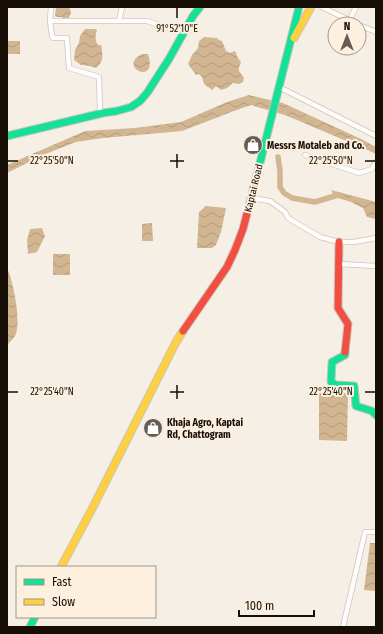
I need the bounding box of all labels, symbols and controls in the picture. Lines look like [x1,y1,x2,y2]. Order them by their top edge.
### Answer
north arrow [327,16,367,56]
text: N [344,20,350,33]
text: 91°52'10"E [156,23,198,35]
shop icon: Messrs Motaleb and Co. [242,134,264,156]
place label: Messrs Motaleb and Co. [267,140,365,152]
text: 22°25'50"N [30,155,74,167]
text: 22°25'50"N [309,155,353,167]
street label: Kaptai Road [242,163,266,214]
text: 22°25'40"N [30,386,74,398]
text: 22°25'40"N [309,386,353,398]
shop icon: Khaja Agro, Kaptai Rd, Chattogram [142,417,164,439]
place label: Khaja Agro, Kaptai Rd, Chattogram [167,417,243,441]
legend [16,566,156,618]
text: Fast [52,575,71,589]
scale bar [239,592,314,618]
text: Slow [52,595,75,609]
text: 100 m [245,599,274,613]

